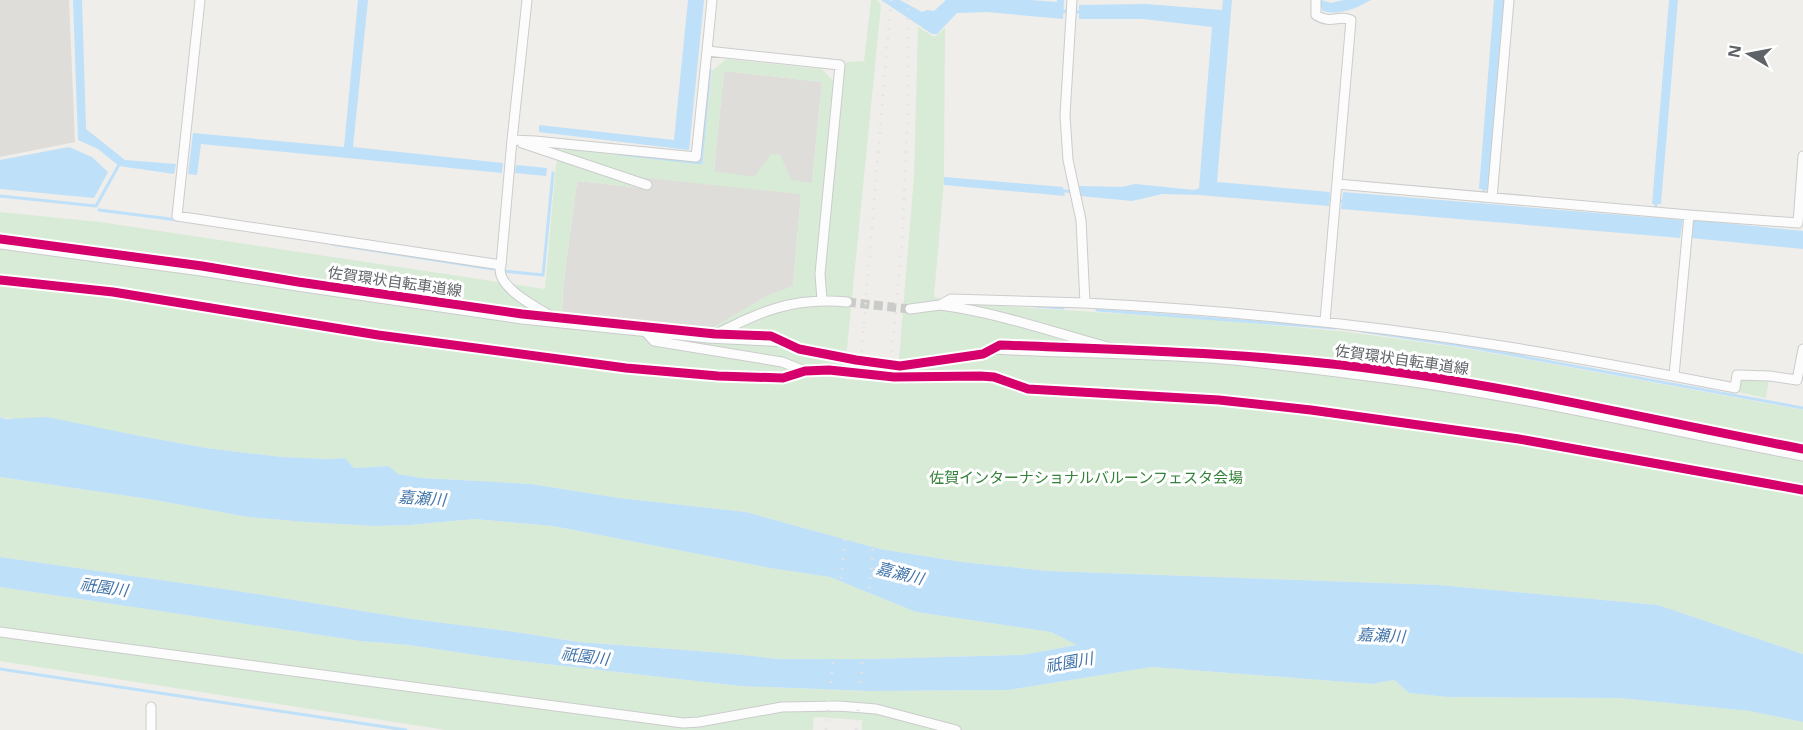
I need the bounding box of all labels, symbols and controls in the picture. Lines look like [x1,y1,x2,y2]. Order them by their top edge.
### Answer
north arrow [1719,24,1779,84]
text: N [1722,43,1746,60]
street label: 佐賀環状自転車道線 [327,262,463,300]
street label: 佐賀環状自転車道線 [1334,340,1470,378]
park label: 佐賀インターナショナルバルーンフェスタ会場 [929,467,1243,487]
water label: 嘉瀬川 [397,485,449,511]
water label: 嘉瀬川 [874,557,928,590]
water label: 祇園川 [79,573,131,602]
water label: 嘉瀬川 [1356,623,1408,647]
water label: 祇園川 [560,642,612,670]
water label: 祇園川 [1043,647,1097,677]

